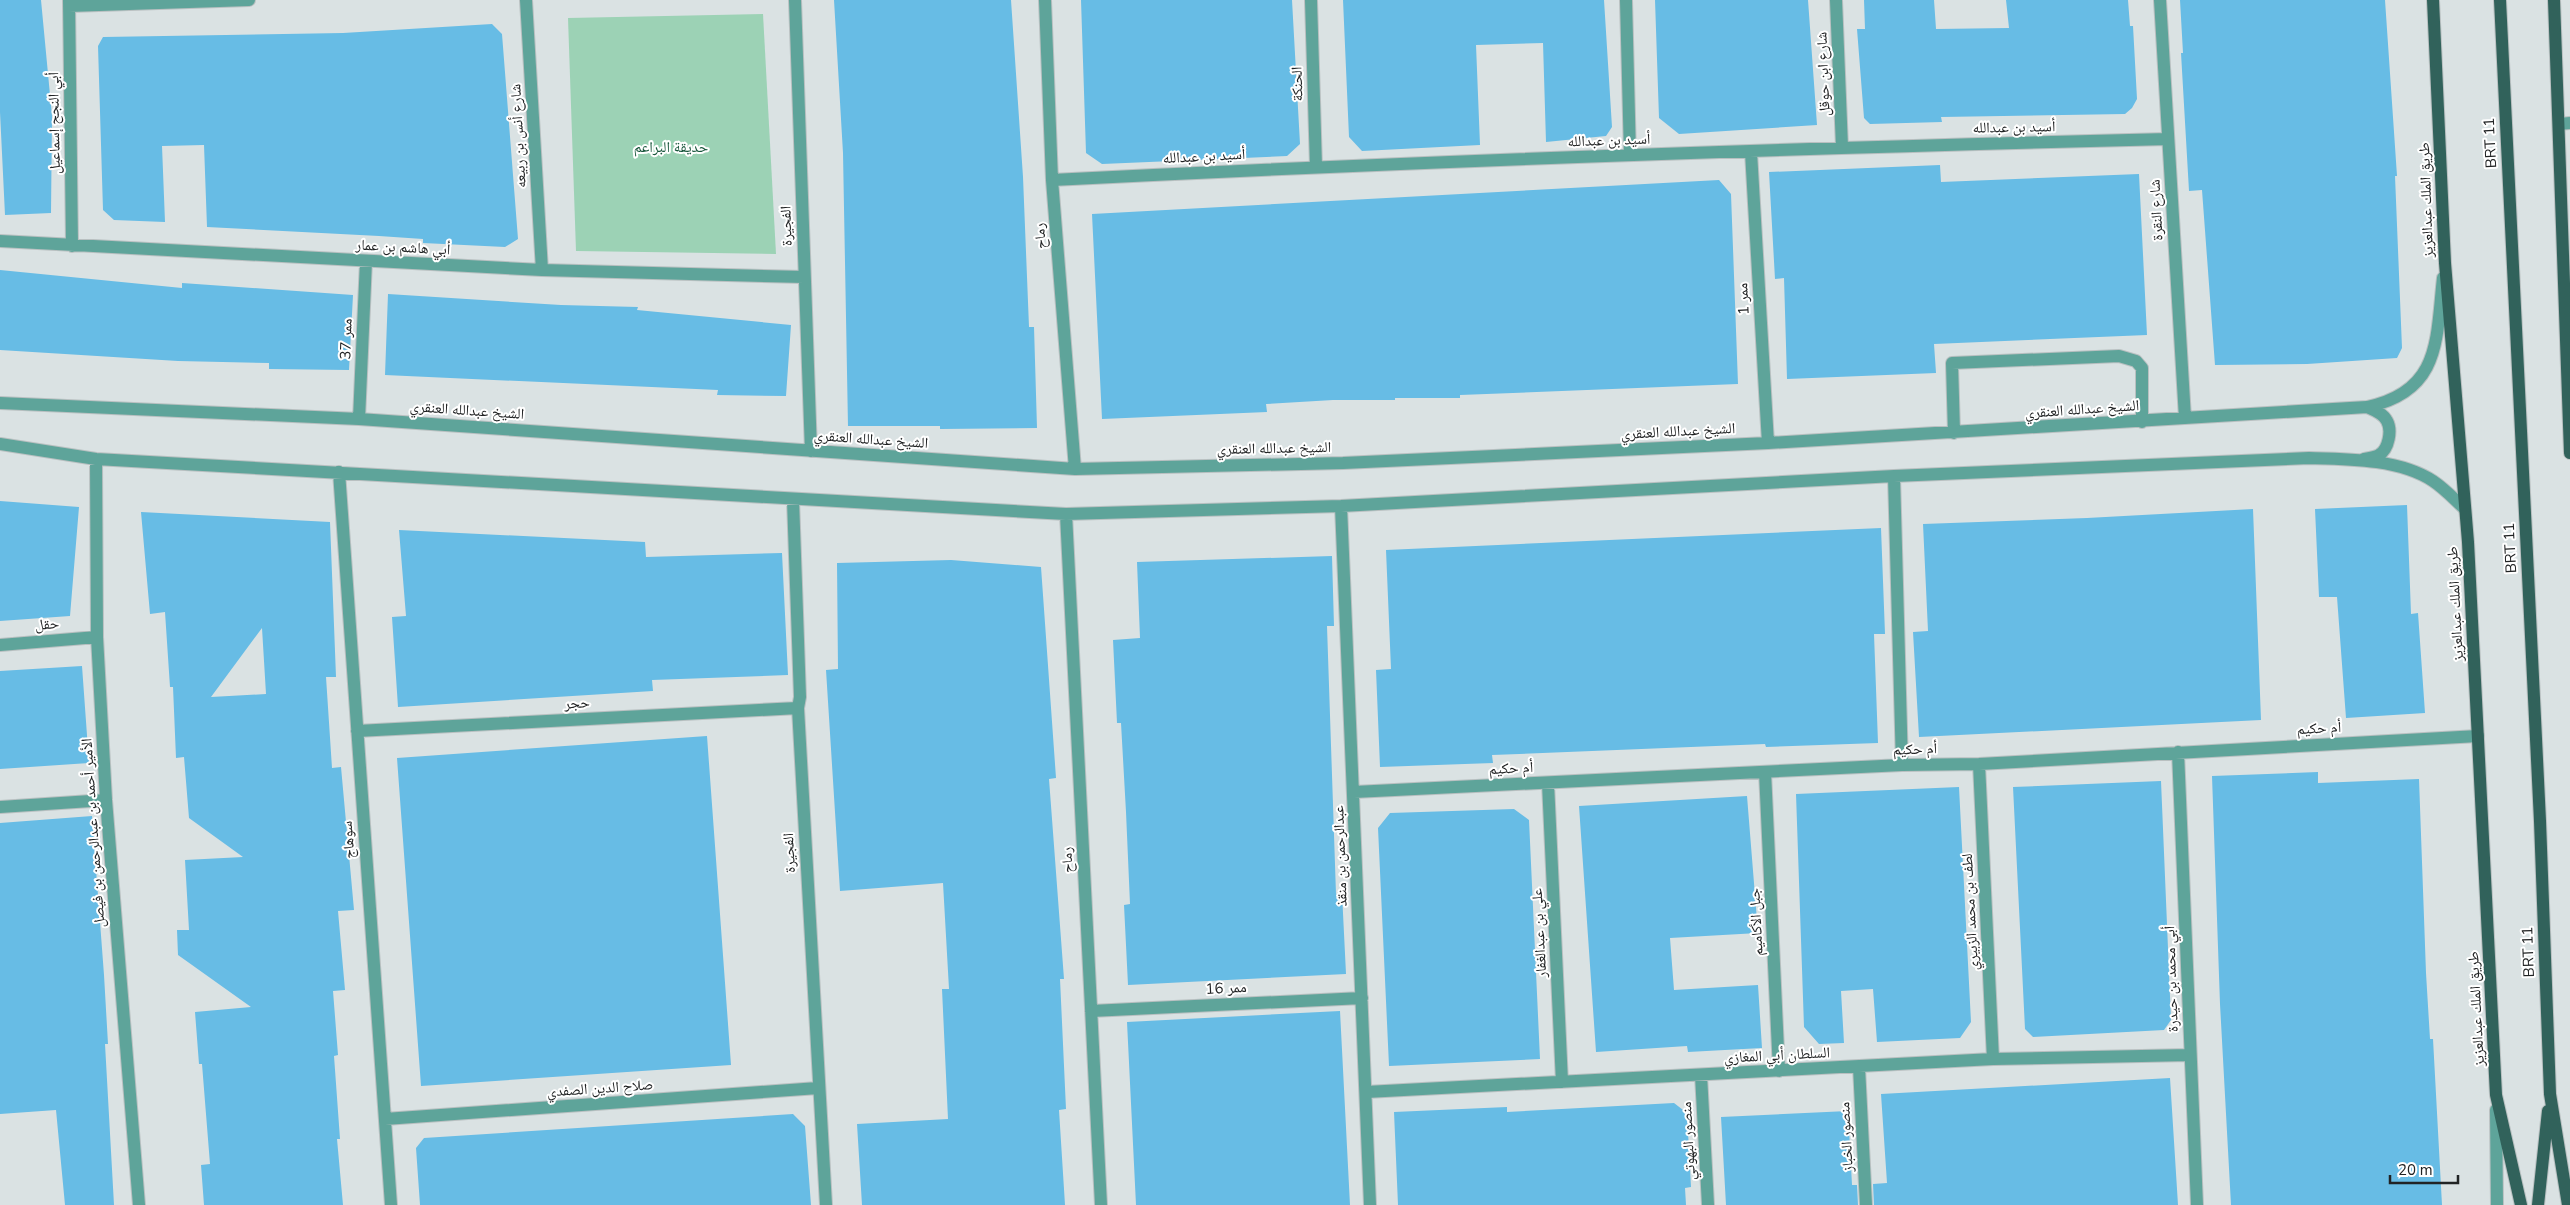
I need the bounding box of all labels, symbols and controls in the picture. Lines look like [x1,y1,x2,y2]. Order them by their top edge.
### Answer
street label: شارع ابن حوقل [1812,31,1834,117]
street label: الحنكة [1286,66,1308,102]
street label: أبي النجح إسماعيل [43,72,67,174]
street label: شارع أنس بن ربيعه [505,83,531,189]
street label: أسيد بن عبدالله [1972,116,2056,138]
street label: BRT 11 [2479,117,2501,169]
street label: أسيد بن عبدالله [1567,129,1651,151]
park label: حديقة البراعم [634,137,709,157]
street label: طريق الملك عبدالعزيز [2414,142,2438,259]
street label: أسيد بن عبدالله [1162,144,1246,168]
street label: شارع النقرة [2144,179,2168,241]
street label: الفجيرة [775,206,797,246]
street label: رماح [1029,222,1051,250]
street label: أبي هاشم بن عمار [354,234,451,261]
street label: ممر 1 [1732,282,1754,315]
street label: ممر 37 [335,318,357,360]
street label: الشيخ عبدالله العنقري [2024,395,2140,425]
street label: الشيخ عبدالله العنقري [409,396,525,426]
street label: الشيخ عبدالله العنقري [1620,418,1736,446]
street label: الشيخ عبدالله العنقري [813,425,929,455]
street label: الشيخ عبدالله العنقري [1217,437,1331,461]
street label: BRT 11 [2499,522,2521,574]
street label: طريق الملك عبدالعزيز [2442,546,2468,663]
street label: حقل [34,613,60,635]
street label: حجر [563,692,591,714]
street label: أم حكيم [2296,717,2342,739]
street label: الأمير أحمد بن عبدالرحمن بن فيصل [76,738,110,928]
street label: أم حكيم [1892,738,1938,760]
street label: أم حكيم [1488,757,1534,779]
street label: عبدالرحمن بن منقذ [1328,805,1352,907]
street label: سوهاج [337,820,359,860]
street label: الفجيرة [778,832,800,874]
street label: رماح [1056,846,1078,873]
street label: لطف بن محمد الزبيري [1957,853,1985,971]
street label: علي بن عبدالغفار [1527,887,1553,979]
street label: جبل الأكاميم [1744,887,1768,957]
street label: أبي محمد بن حيدرة [2159,925,2185,1033]
street label: BRT 11 [2517,926,2539,978]
street label: طريق الملك عبدالعزيز [2463,951,2489,1068]
street label: ممر 16 [1205,977,1247,999]
street label: السلطان أبي المغازي [1723,1042,1831,1070]
street label: صلاح الدين الصفدي [546,1074,654,1103]
street label: منصور البهوتي [1676,1101,1702,1181]
street label: منصور الخباز [1834,1101,1858,1174]
scale bar [2390,1152,2458,1184]
text: 20 m [2398,1160,2433,1180]

